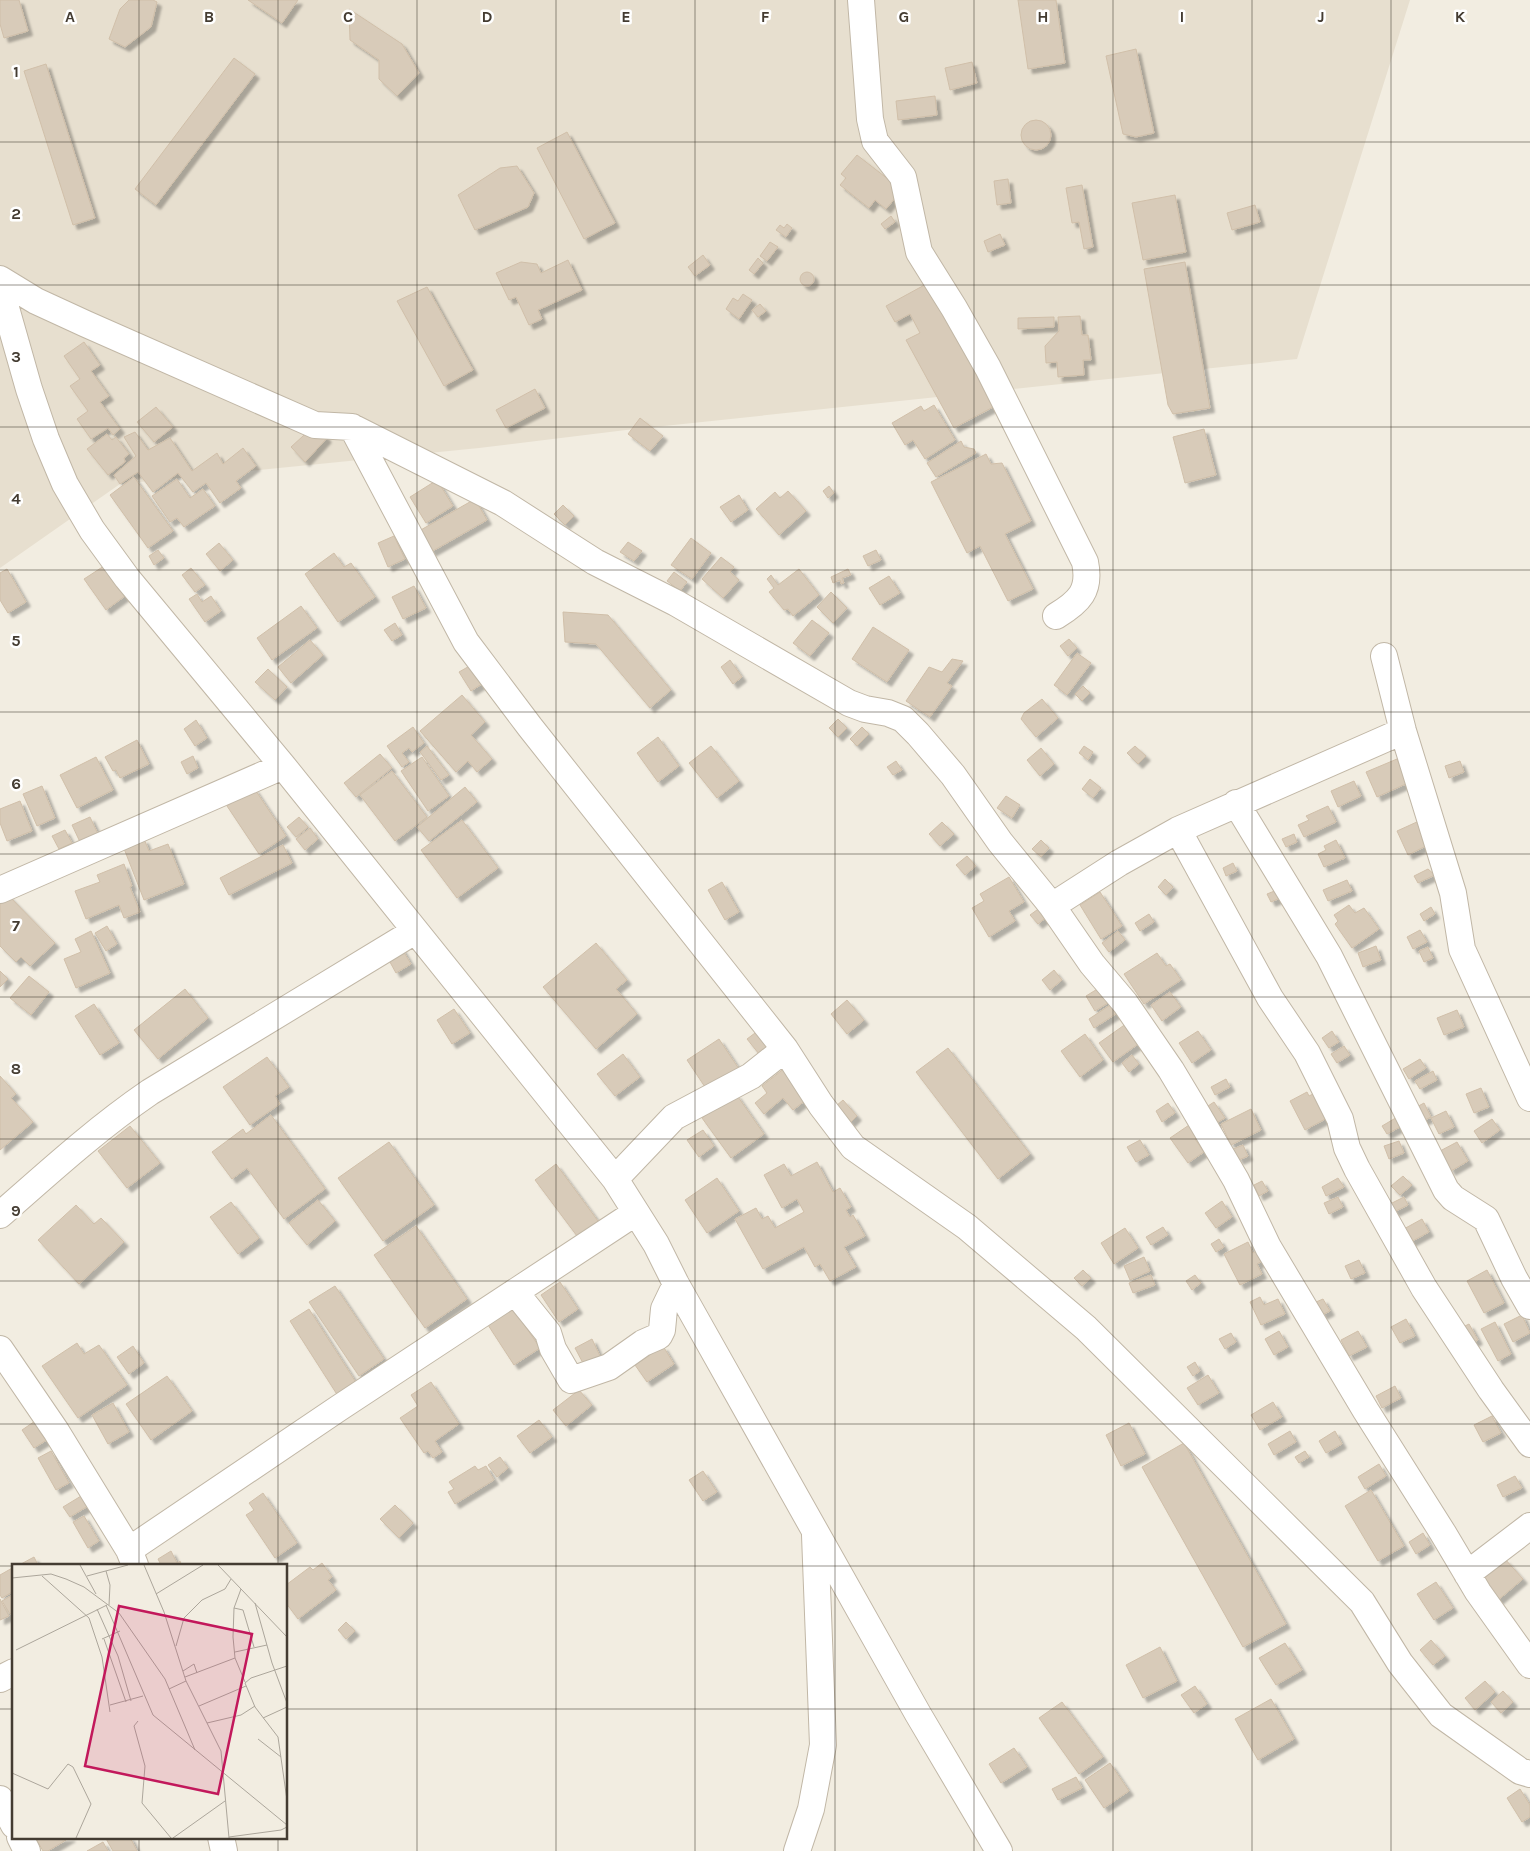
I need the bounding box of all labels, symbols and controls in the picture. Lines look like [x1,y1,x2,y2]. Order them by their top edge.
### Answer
text: A [65,7,75,26]
text: B [204,7,214,26]
text: C [343,7,353,26]
text: D [482,7,493,26]
text: E [621,7,631,26]
text: F [761,7,770,26]
text: G [899,7,909,26]
text: H [1037,7,1049,26]
text: I [1180,7,1184,26]
text: J [1317,7,1325,26]
text: K [1455,7,1466,26]
text: 1 [13,62,19,81]
text: 2 [11,204,21,223]
text: 3 [11,347,21,366]
text: 4 [11,489,21,508]
text: 5 [11,631,21,650]
text: 6 [11,774,21,793]
text: 7 [12,916,20,935]
text: 8 [11,1059,21,1078]
text: 9 [11,1201,21,1220]
inset map [12,1564,288,1838]

